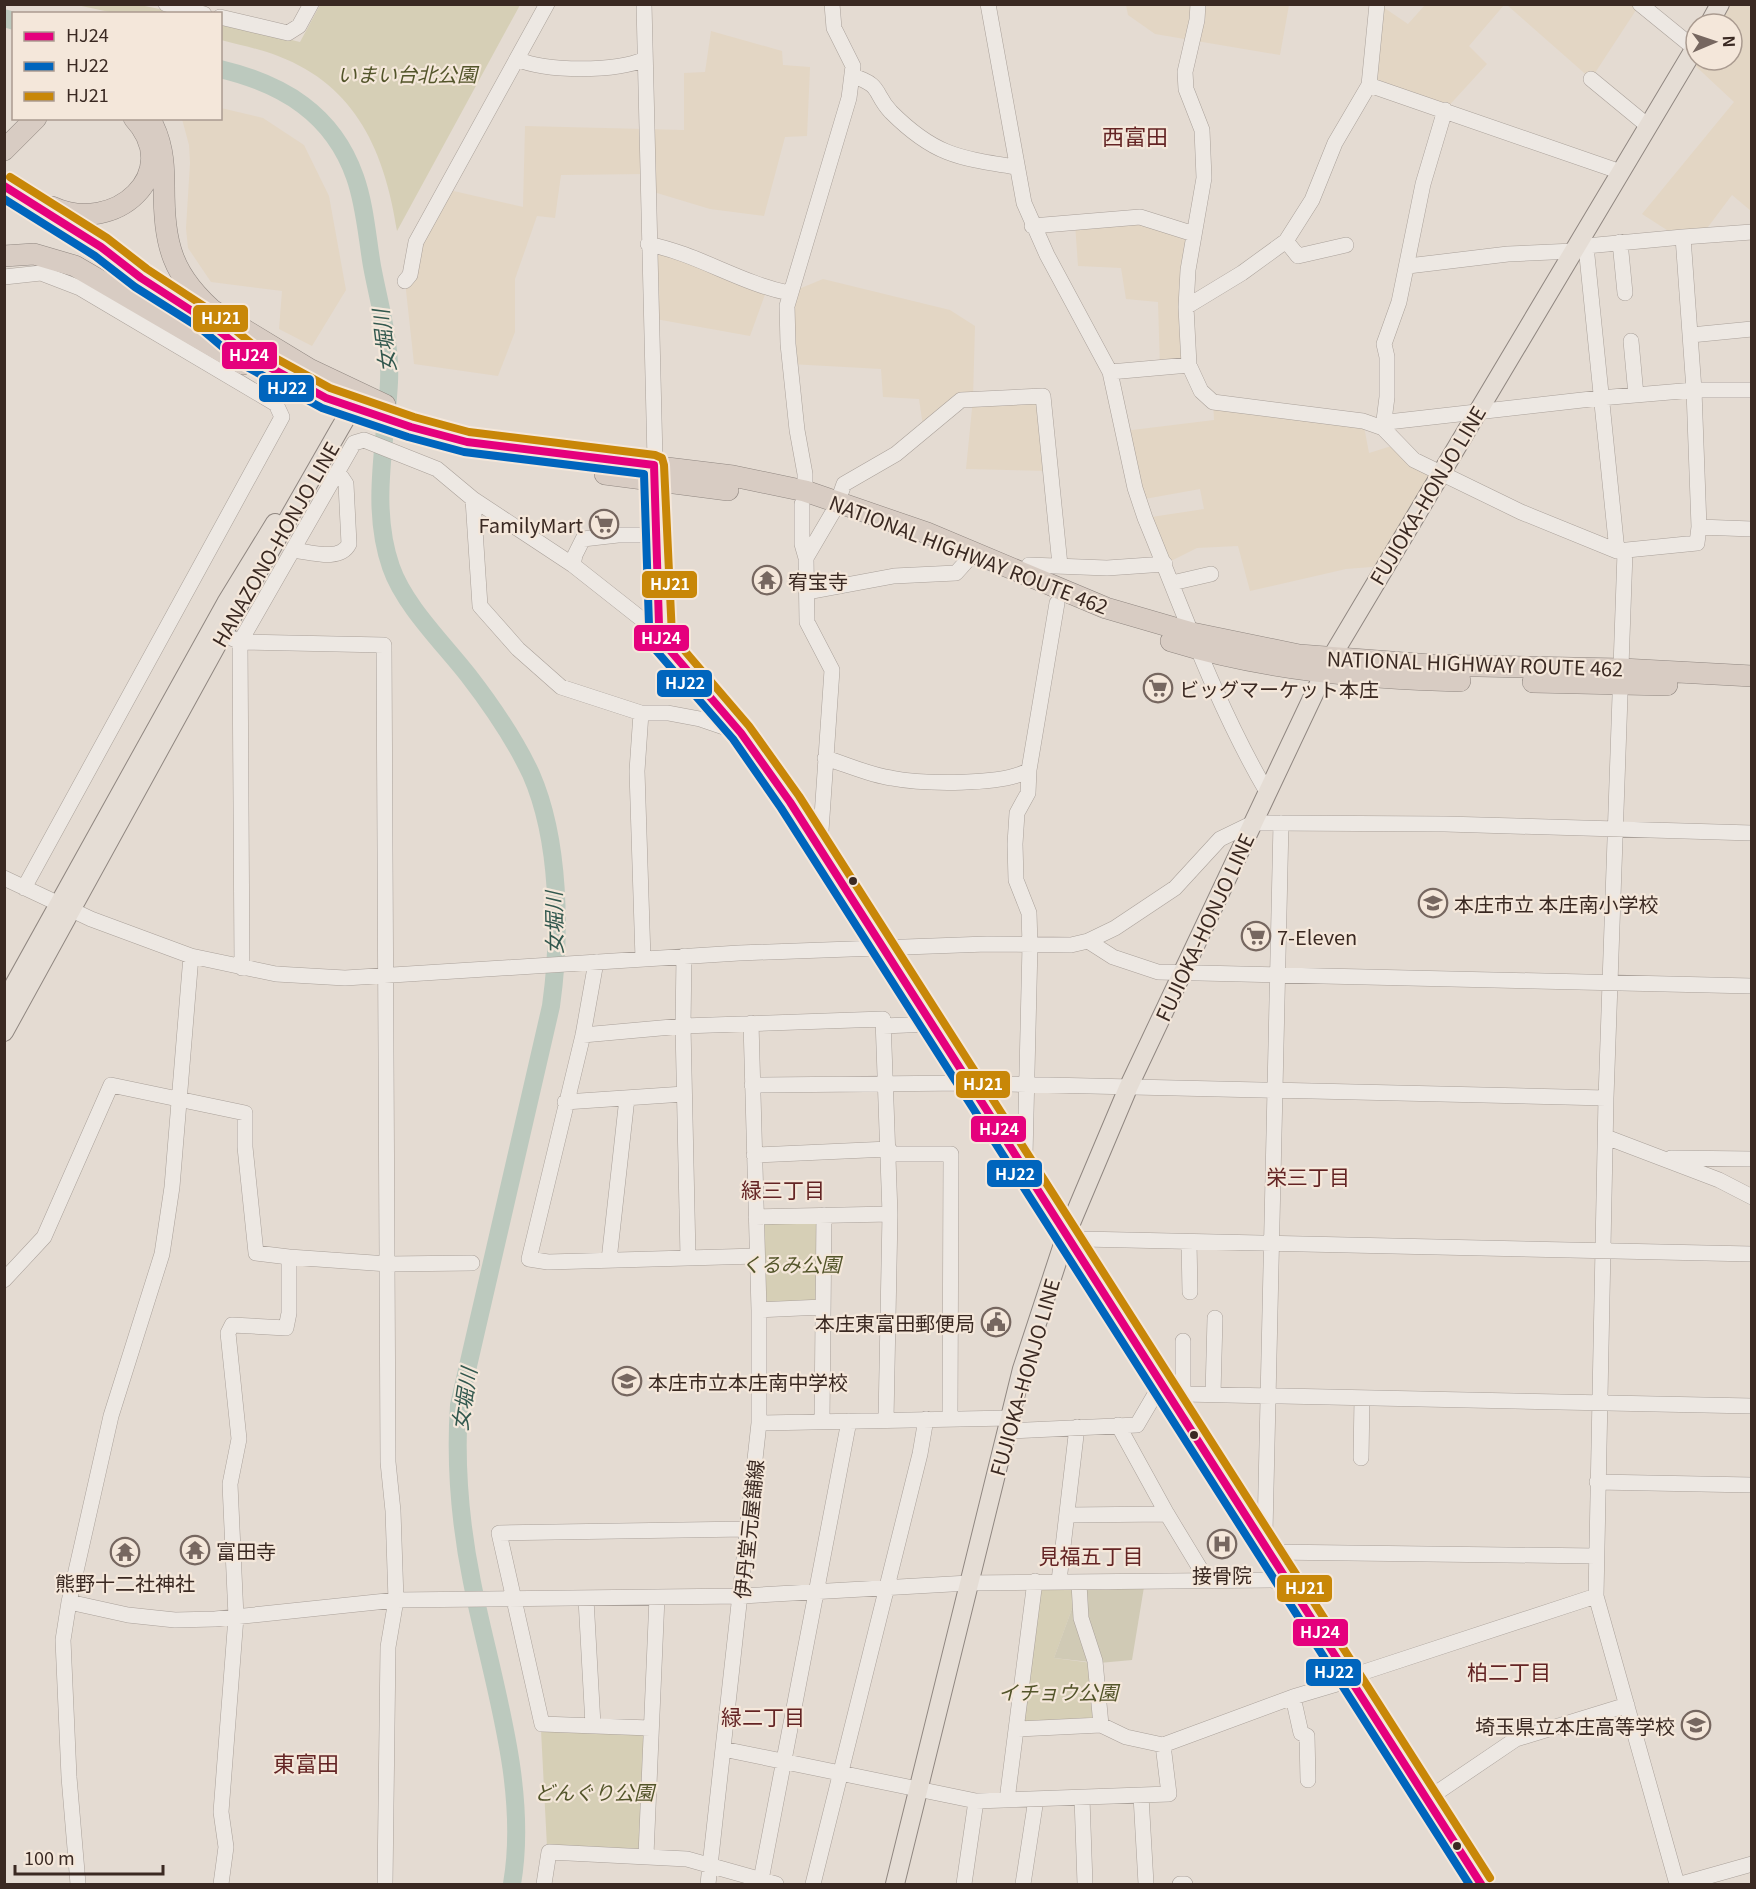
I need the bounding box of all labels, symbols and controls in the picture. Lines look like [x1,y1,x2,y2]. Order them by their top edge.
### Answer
legend [12,12,222,120]
north arrow [1684,12,1744,72]
text: HJ24 [66,21,109,47]
text: N [1718,35,1742,48]
text: HJ22 [66,51,109,77]
park label: いまい台北公園 [337,59,480,88]
text: HJ21 [66,81,109,107]
district label: 西富田 [1102,119,1168,151]
line badge: HJ21 [192,304,249,333]
text: HJ21 [201,305,241,329]
water label: 女堀川 [364,306,402,374]
line badge: HJ24 [221,341,278,370]
text: HJ24 [229,342,269,366]
line badge: HJ22 [258,374,315,403]
text: HJ22 [267,375,307,399]
street label: FUJIOKA-HONJO LINE [1362,400,1492,590]
street label: HANAZONO-HONJO LINE [204,436,346,652]
street label: NATIONAL HIGHWAY ROUTE 462 [825,487,1113,621]
supermarket icon: FamilyMart [588,508,620,540]
place label: FamilyMart [479,510,583,539]
temple icon: 宥宝寺 [751,564,783,596]
place label: 宥宝寺 [788,566,848,595]
line badge: HJ21 [641,570,698,599]
text: HJ21 [650,571,690,595]
line badge: HJ24 [633,624,690,652]
text: HJ24 [641,625,681,649]
street label: NATIONAL HIGHWAY ROUTE 462 [1326,643,1624,683]
line badge: HJ22 [656,669,713,698]
text: HJ22 [665,670,705,694]
supermarket icon: ビッグマーケット本庄 [1142,672,1174,704]
place label: ビッグマーケット本庄 [1179,674,1379,703]
street label: FUJIOKA-HONJO LINE [1148,828,1260,1026]
unlabelled marker [847,875,859,887]
school or university icon: 本庄市立 本庄南小学校 [1417,887,1449,919]
water label: 女堀川 [537,889,569,955]
place label: 本庄市立 本庄南小学校 [1454,889,1658,918]
supermarket icon: 7-Eleven [1240,920,1272,952]
place label: 7-Eleven [1277,922,1357,951]
line badge: HJ21 [955,1070,1011,1099]
text: HJ21 [963,1071,1003,1095]
line badge: HJ24 [970,1115,1027,1143]
text: HJ24 [979,1116,1019,1140]
line badge: HJ22 [986,1159,1043,1188]
text: HJ22 [995,1161,1035,1185]
district label: 栄三丁目 [1266,1161,1350,1191]
district label: 緑三丁目 [741,1174,825,1204]
park label: くるみ公園 [741,1249,844,1278]
street label: FUJIOKA-HONJO LINE [982,1275,1066,1479]
public building icon: 本庄東富田郵便局 [980,1306,1012,1338]
place label: 本庄東富田郵便局 [815,1308,975,1337]
water label: 女堀川 [443,1364,483,1432]
school or university icon: 本庄市立本庄南中学校 [611,1365,643,1397]
place label: 本庄市立本庄南中学校 [648,1367,848,1396]
unlabelled marker [1188,1429,1200,1441]
street label: 伊丹堂元屋舗線 [726,1458,770,1600]
hospital icon: 接骨院 [1206,1528,1238,1560]
temple icon: 富田寺 [179,1534,211,1566]
temple icon: 熊野十二社神社 [109,1536,141,1568]
place label: 富田寺 [216,1536,276,1565]
district label: 見福五丁目 [1039,1540,1144,1570]
place label: 接骨院 [1192,1560,1252,1589]
place label: 熊野十二社神社 [55,1568,195,1597]
line badge: HJ21 [1276,1574,1333,1603]
text: HJ21 [1285,1575,1325,1599]
line badge: HJ24 [1292,1618,1349,1647]
text: HJ24 [1300,1619,1340,1643]
district label: 柏二丁目 [1467,1656,1551,1686]
line badge: HJ22 [1305,1658,1362,1687]
text: HJ22 [1314,1659,1354,1683]
park label: イチョウ公園 [998,1677,1121,1706]
district label: 緑二丁目 [721,1701,805,1731]
school or university icon: 埼玉県立本庄高等学校 [1680,1709,1712,1741]
place label: 埼玉県立本庄高等学校 [1475,1711,1675,1740]
district label: 東富田 [273,1746,339,1778]
park label: どんぐり公園 [534,1777,657,1806]
scale bar [15,1838,164,1876]
unlabelled marker [1451,1840,1463,1852]
text: 100 m [24,1844,75,1870]

